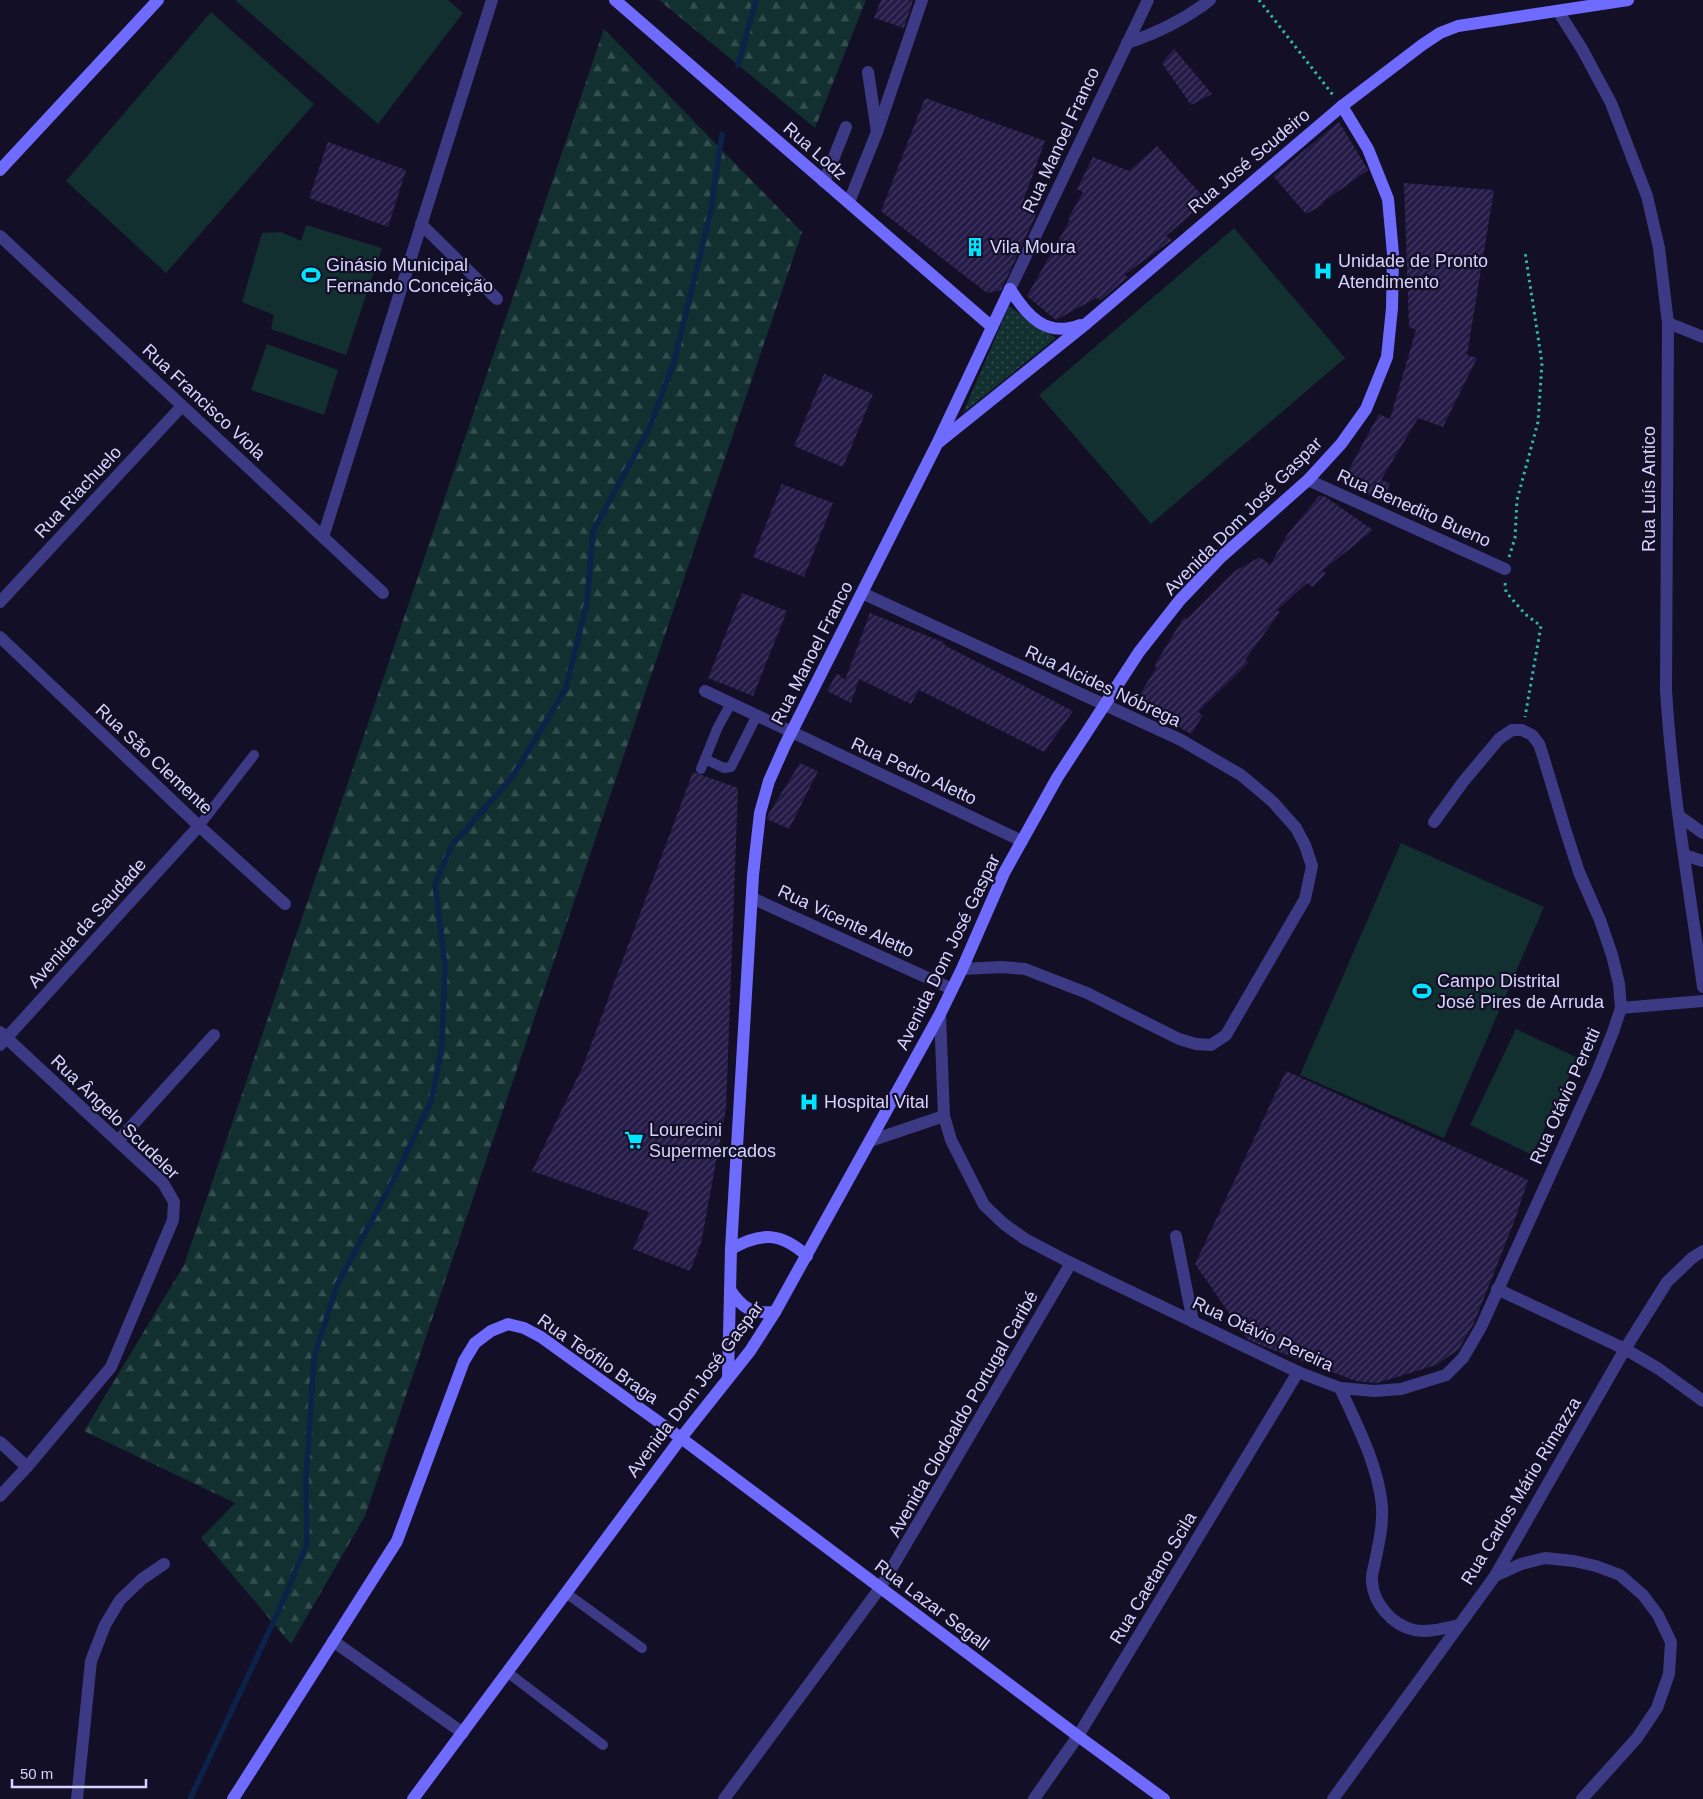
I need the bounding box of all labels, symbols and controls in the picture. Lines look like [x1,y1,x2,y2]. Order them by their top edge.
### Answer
street label: Rua Manoel Franco [1019,64,1103,216]
street label: Rua José Scudeiro [1184,104,1314,218]
street label: Rua Lodz [779,118,851,184]
building icon: Vila Moura [964,236,986,258]
place label: Vila Moura [990,237,1077,257]
place label: Unidade de Pronto Atendimento [1338,251,1488,292]
place label: Ginásio Municipal Fernando Conceição [326,255,493,296]
hospital icon: Unidade de Pronto Atendimento [1312,260,1334,282]
sports icon: Ginásio Municipal Fernando Conceição [300,264,322,286]
street label: Rua Francisco Viola [138,340,270,465]
street label: Rua Luís Antico [1639,426,1659,552]
street label: Avenida Dom José Gaspar [1160,433,1326,599]
street label: Rua Riachuelo [30,442,126,542]
street label: Rua Benedito Bueno [1334,465,1494,551]
street label: Rua Manoel Franco [767,578,857,728]
street label: Rua Alcides Nóbrega [1022,641,1185,731]
street label: Rua São Clemente [92,700,216,818]
street label: Rua Pedro Aletto [848,733,980,809]
street label: Avenida Dom José Gaspar [892,851,1004,1053]
street label: Avenida da Saudade [24,854,150,992]
street label: Rua Vicente Aletto [775,881,917,961]
place label: Campo Distrital José Pires de Arruda [1437,971,1605,1012]
sports icon: Campo Distrital José Pires de Arruda [1411,980,1433,1002]
street label: Rua Otávio Peretti [1526,1025,1604,1167]
street label: Rua Ângelo Scudeler [47,1051,183,1183]
hospital icon: Hospital Vital [798,1091,820,1113]
place label: Hospital Vital [824,1092,929,1112]
place label: Lourecini Supermercados [649,1120,776,1161]
supermarket icon: Lourecini Supermercados [623,1129,645,1151]
street label: Avenida Clodoaldo Portugal Caribé [884,1287,1042,1541]
street label: Rua Otávio Pereira [1189,1293,1337,1376]
street label: Avenida Dom José Gaspar [622,1297,768,1481]
street label: Rua Teófilo Braga [534,1310,663,1409]
street label: Rua Carlos Mário Rimazza [1457,1393,1585,1588]
street label: Rua Caetano Scila [1106,1508,1201,1647]
street label: Rua Lazar Segall [871,1555,993,1655]
scale bar [12,1756,146,1788]
text: 50 m [20,1765,53,1782]

